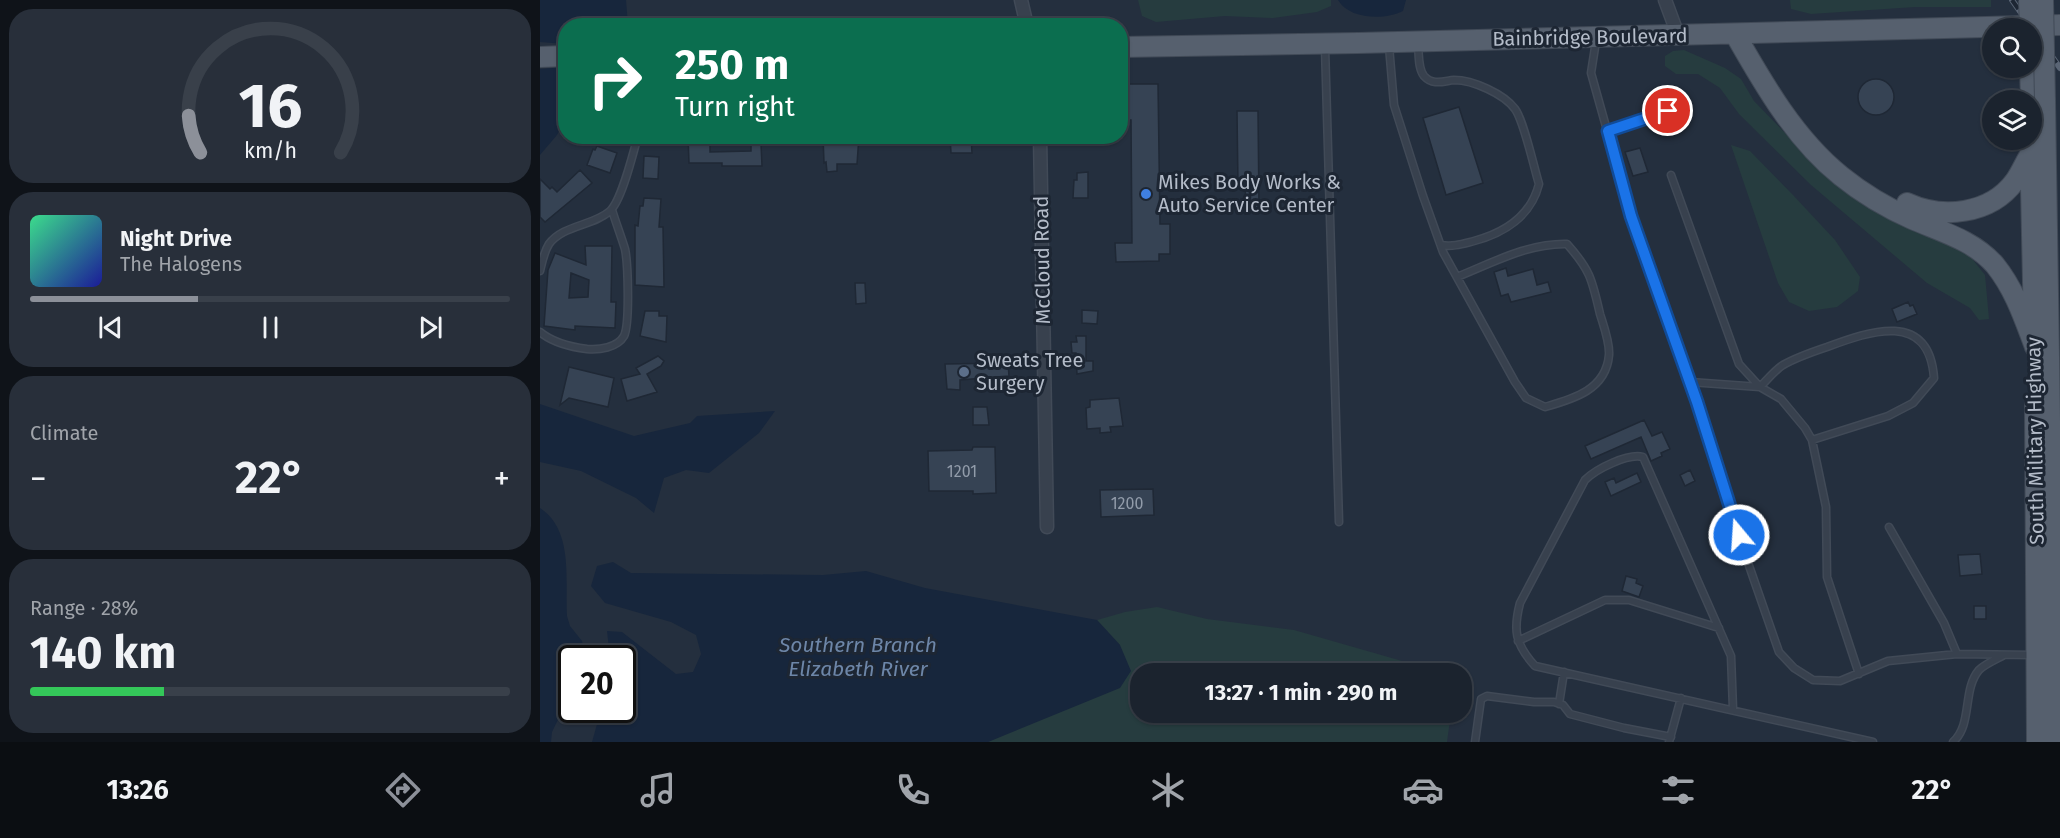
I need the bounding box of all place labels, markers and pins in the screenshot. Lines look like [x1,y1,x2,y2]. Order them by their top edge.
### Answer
pin [1642,85,1693,136]
place label: Mikes Body Works & Auto Service Center [1158,170,1341,217]
marker: Mikes Body Works & Auto Service Center [1139,187,1153,201]
place label: Sweats Tree Surgery [976,348,1083,395]
marker: Sweats Tree Surgery [957,365,971,379]

